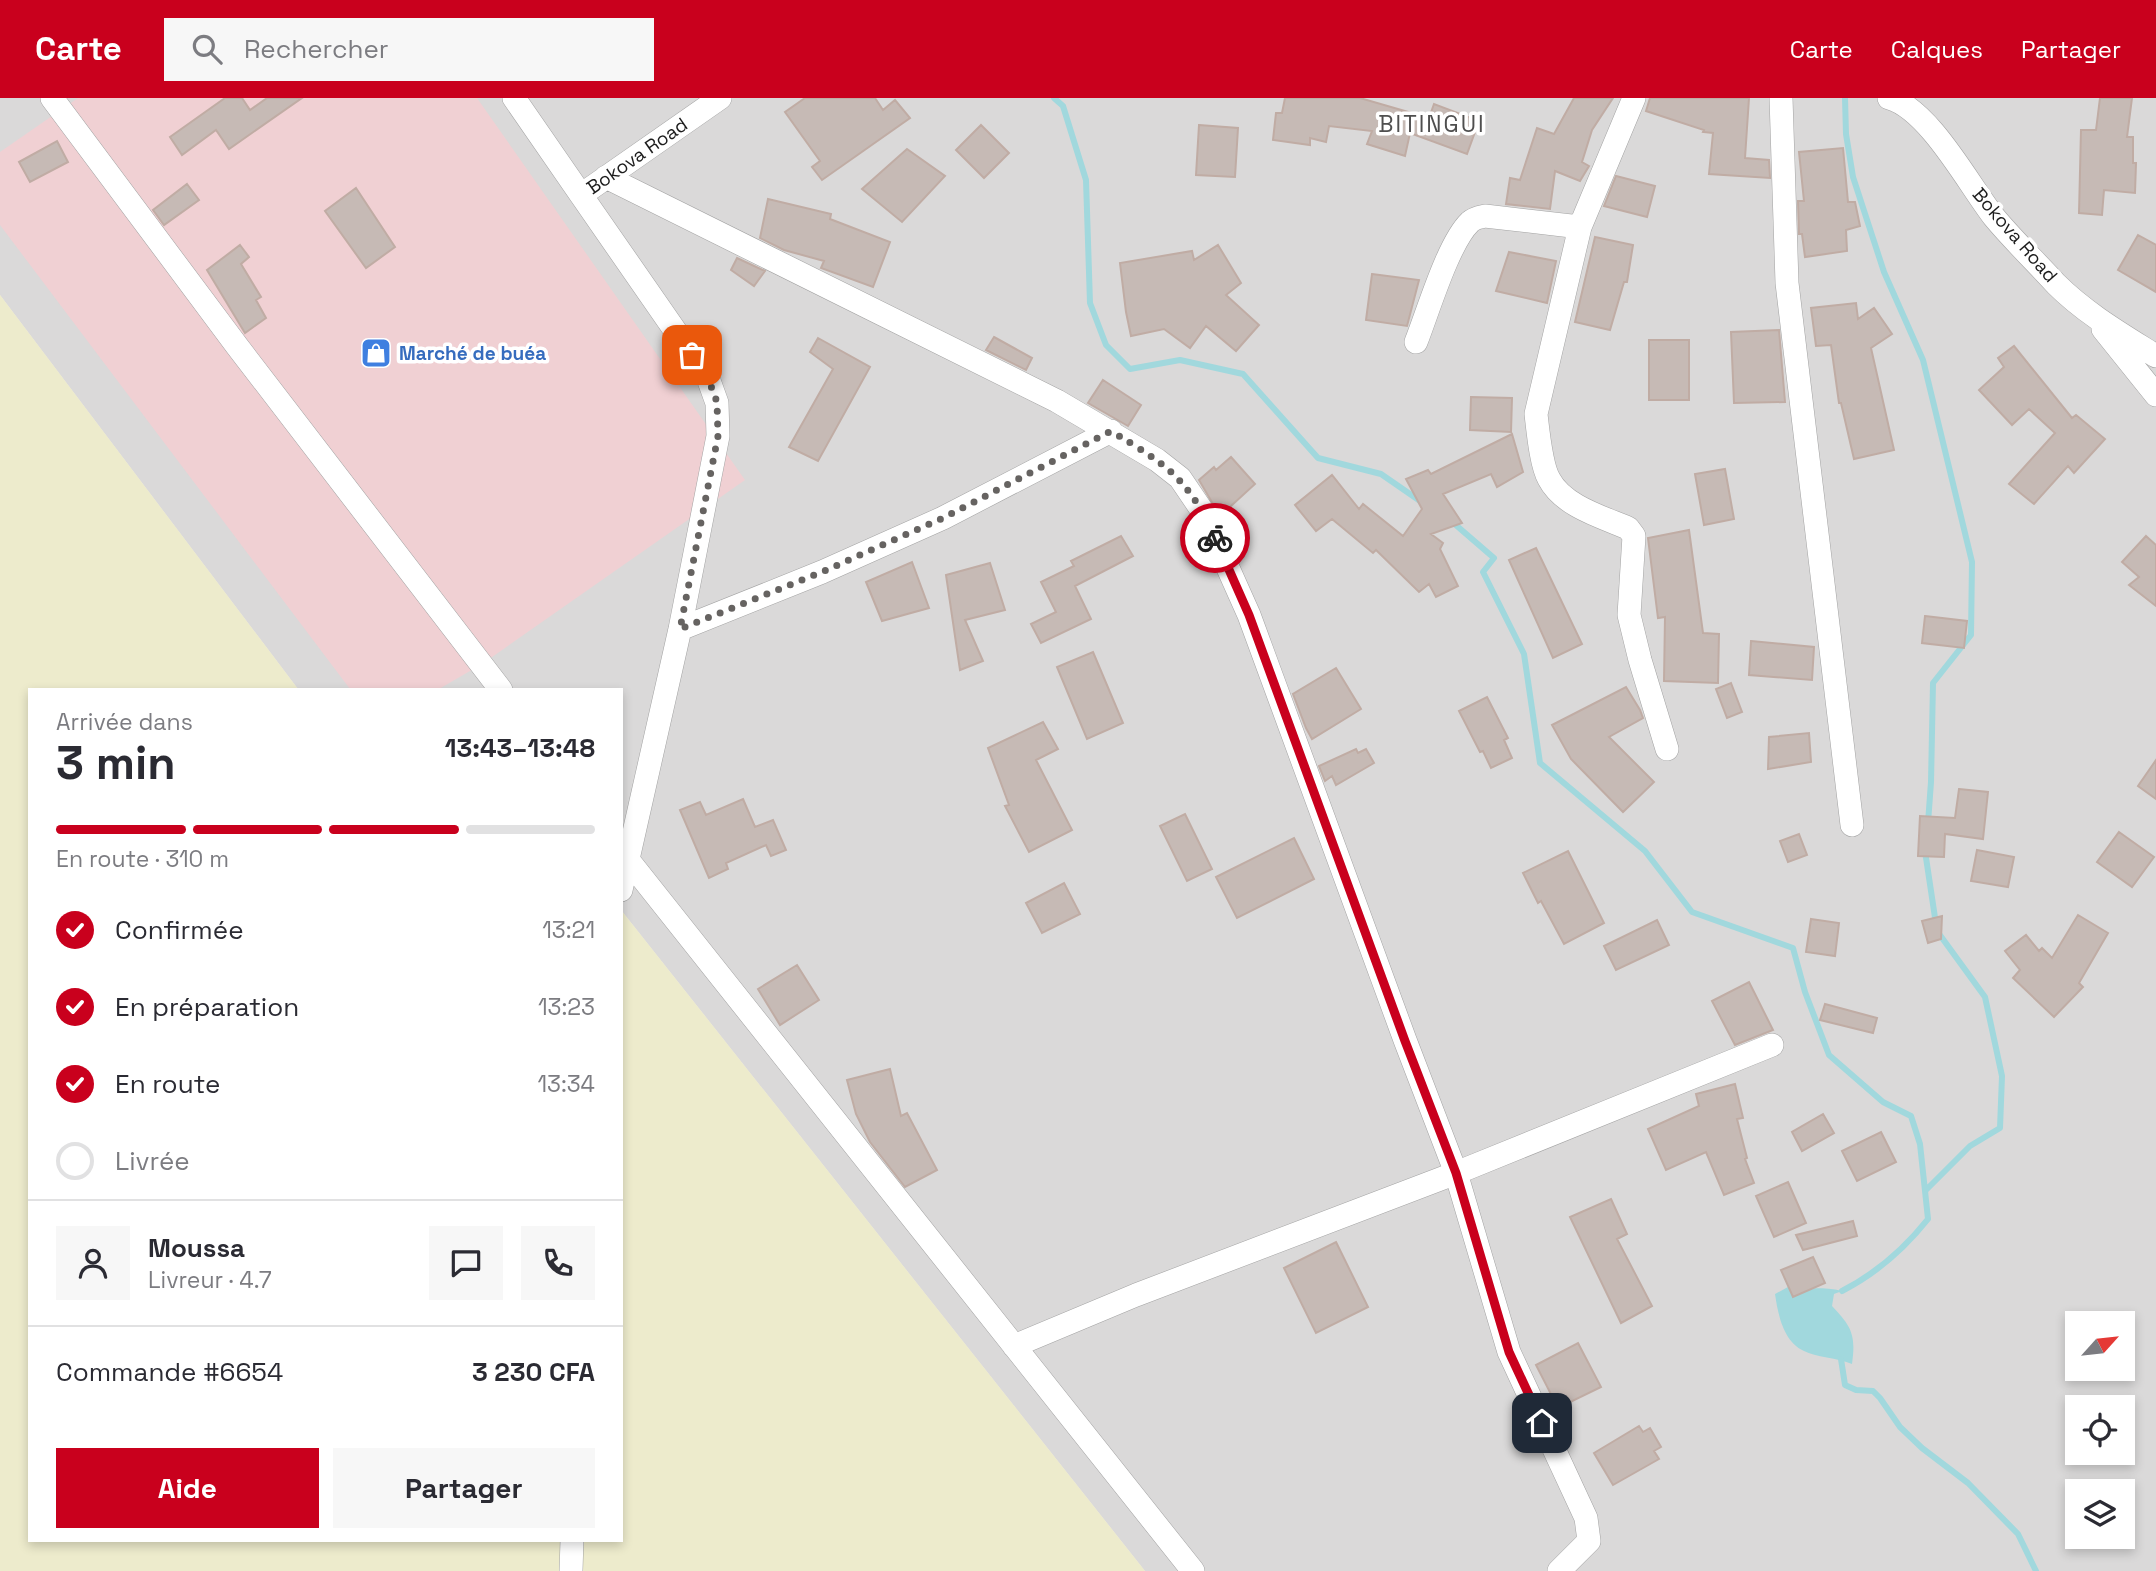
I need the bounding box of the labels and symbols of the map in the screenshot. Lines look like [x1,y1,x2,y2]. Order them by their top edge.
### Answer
district label: BITINGUI [1378,109,1486,139]
street label: Bokova Road [582,112,692,200]
street label: Bokova Road [1967,182,2063,288]
pin [662,325,722,385]
shop icon: Marché de buéa [359,336,393,370]
place label: Marché de buéa [399,341,546,366]
courier [1180,503,1250,573]
north arrow [2065,1311,2135,1381]
pin [1512,1393,1572,1453]

